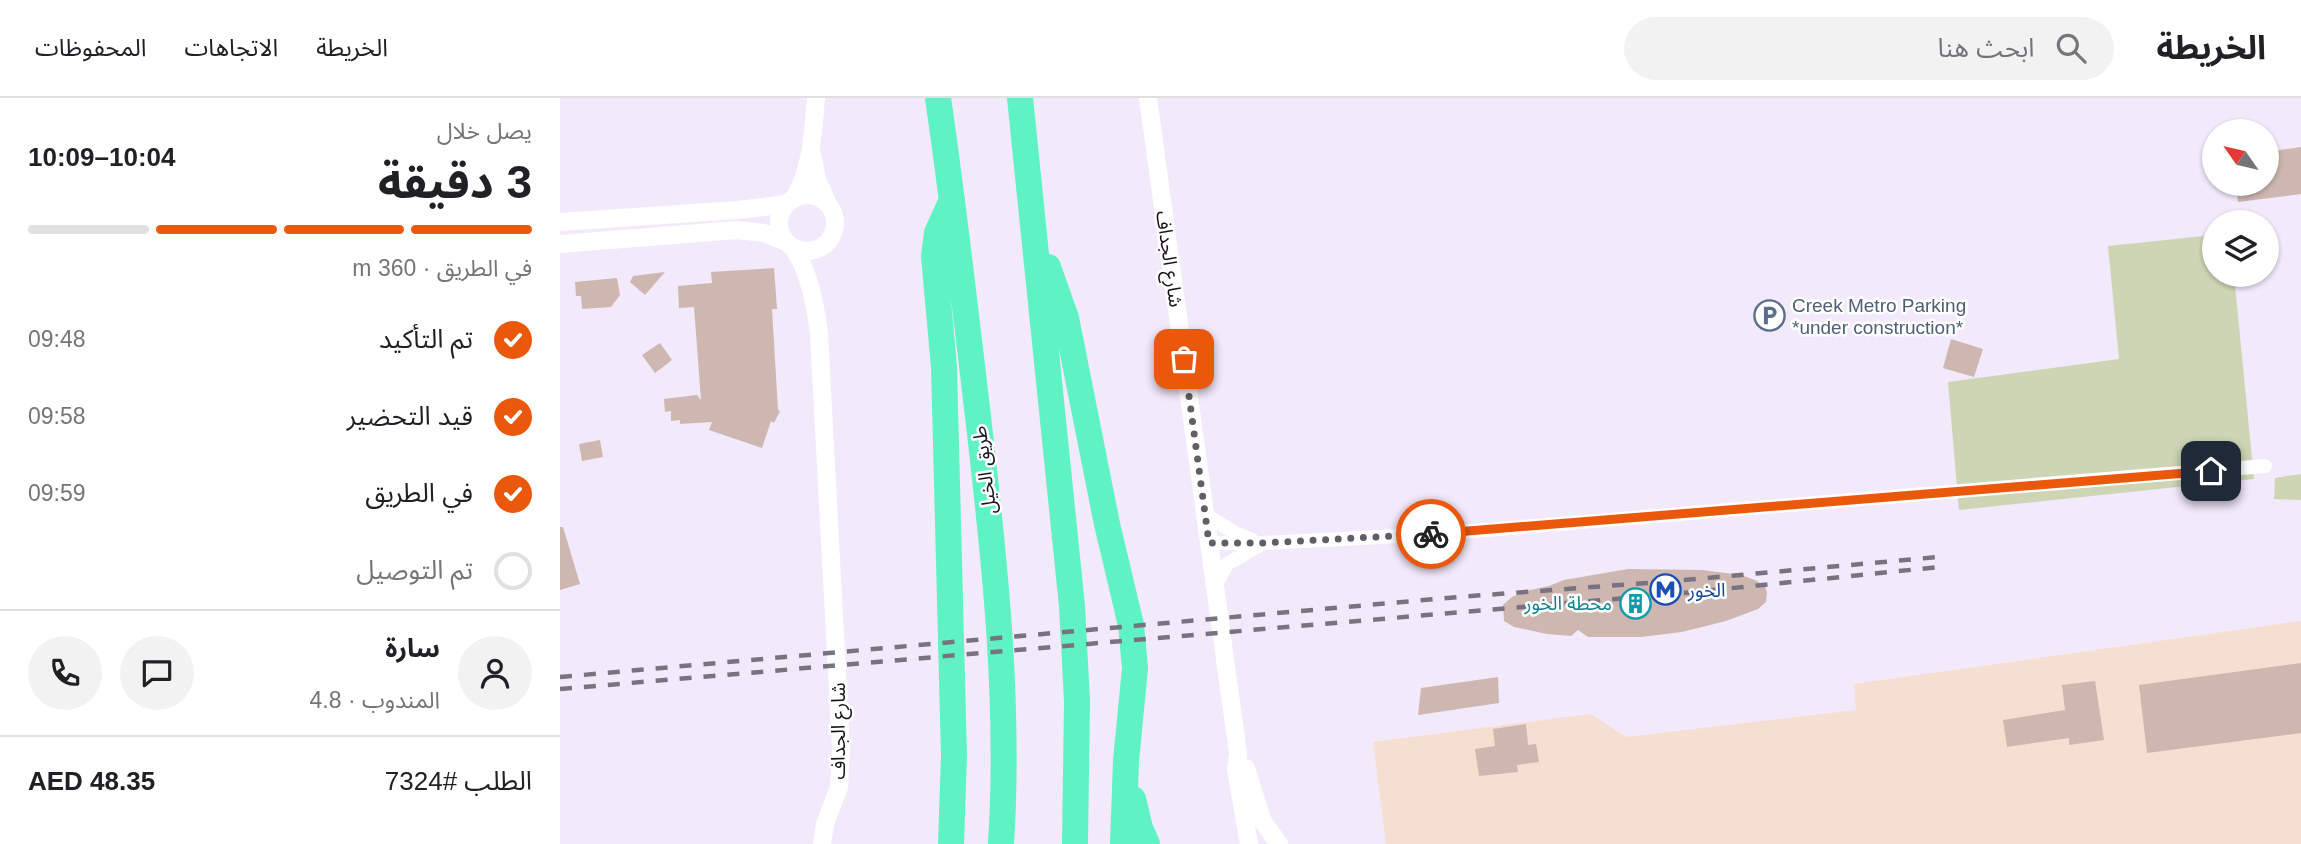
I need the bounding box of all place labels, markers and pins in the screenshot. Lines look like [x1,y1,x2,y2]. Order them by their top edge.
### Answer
place label: Creek Metro Parking *under construction* [1792,295,1966,338]
parking icon: Creek Metro Parking *under construction* [1752,299,1786,333]
pin [1154,329,1214,389]
pin [2181,441,2241,501]
metro station icon: الخور [1648,573,1682,607]
place label: الخور [1687,580,1726,602]
building icon: محطة الخور [1618,586,1652,620]
place label: محطة الخور [1523,593,1612,615]

